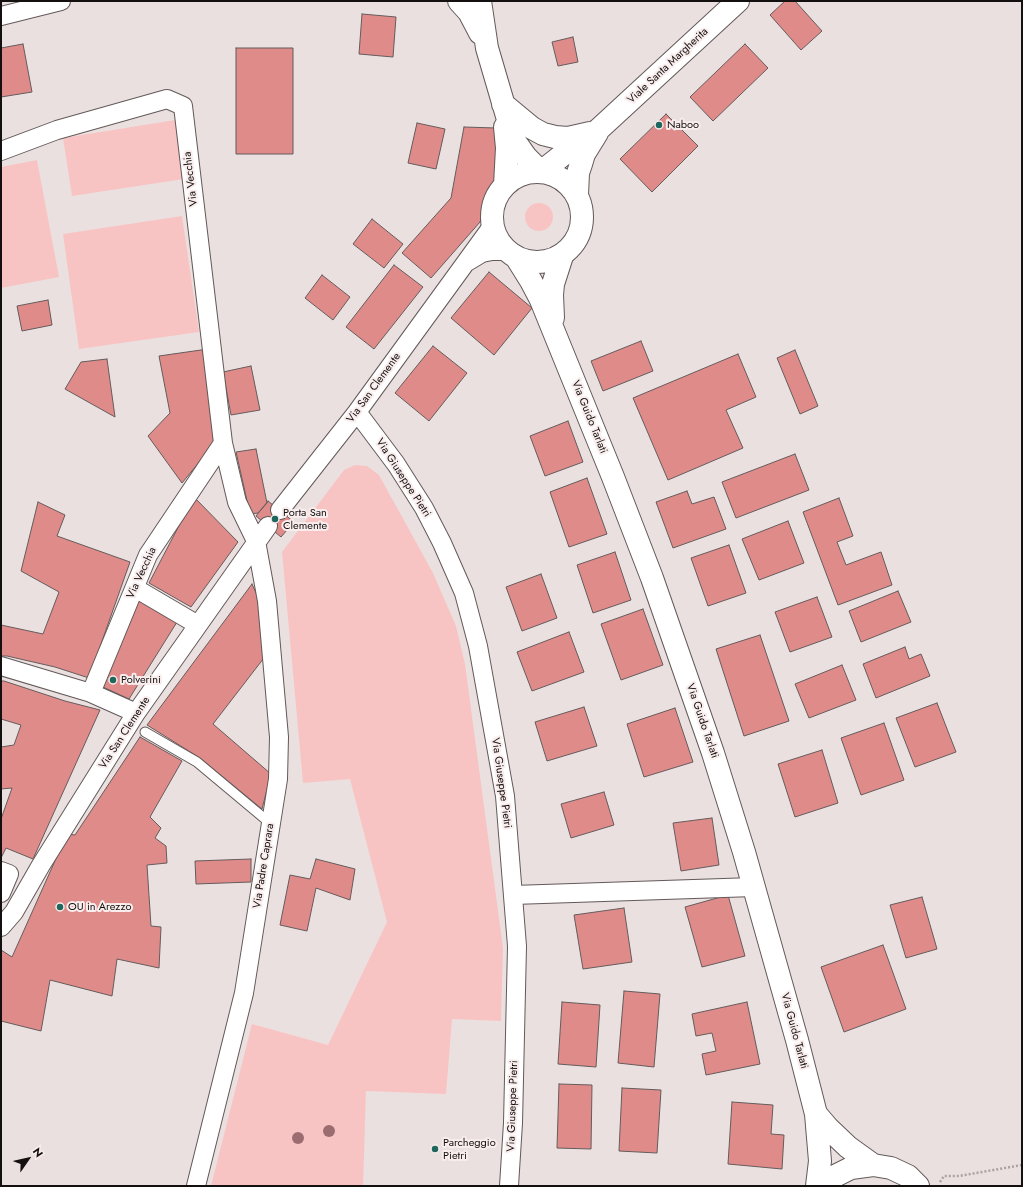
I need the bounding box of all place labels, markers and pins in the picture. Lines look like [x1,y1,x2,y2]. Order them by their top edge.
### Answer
place label: Naboo [667,118,699,132]
marker: Naboo [654,120,664,130]
place label: Porta San Clemente [283,506,327,532]
marker: Porta San Clemente [270,514,280,524]
place label: Polverini [121,673,161,687]
marker: Polverini [108,675,118,685]
place label: OU in Arezzo [68,900,131,914]
marker: OU in Arezzo [55,902,65,912]
place label: Parcheggio Pietri [443,1136,496,1162]
marker: Parcheggio Pietri [430,1144,440,1154]

